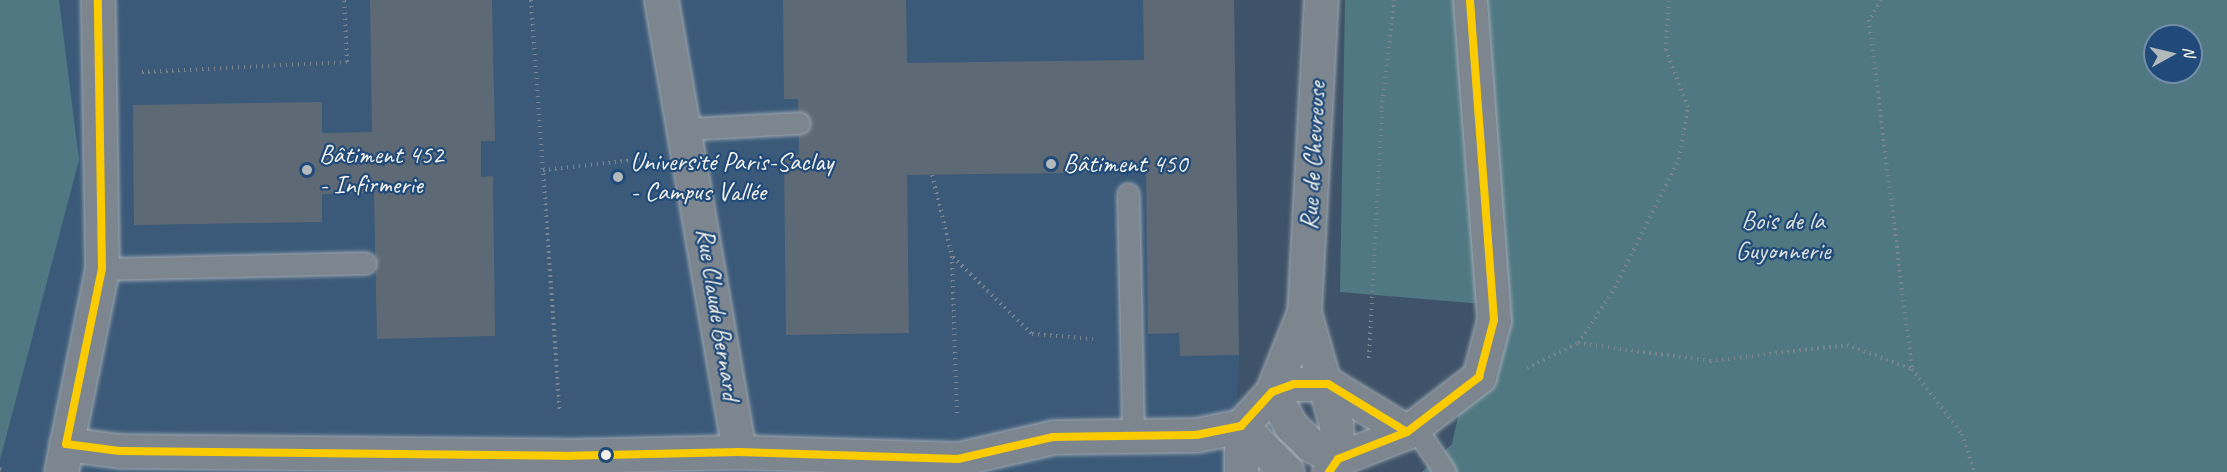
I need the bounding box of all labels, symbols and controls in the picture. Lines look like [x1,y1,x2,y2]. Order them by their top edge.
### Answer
north arrow [2143,24,2203,84]
text: N [2178,45,2199,58]
street label: Rue de Chevreuse [1294,81,1332,231]
place label: Bâtiment 452 - Infirmerie [319,139,444,200]
place label: Université Paris-Saclay - Campus Vallée [630,146,833,207]
place label: Bâtiment 450 [1063,148,1188,180]
marker: Bâtiment 450 [1044,157,1058,171]
marker: Bâtiment 452 - Infirmerie [300,163,314,177]
marker: Université Paris-Saclay - Campus Vallée [611,170,625,184]
park label: Bois de la Guyonnerie [1736,205,1830,266]
street label: Rue Claude Bernard [689,226,747,402]
unlabelled marker [600,449,612,461]

